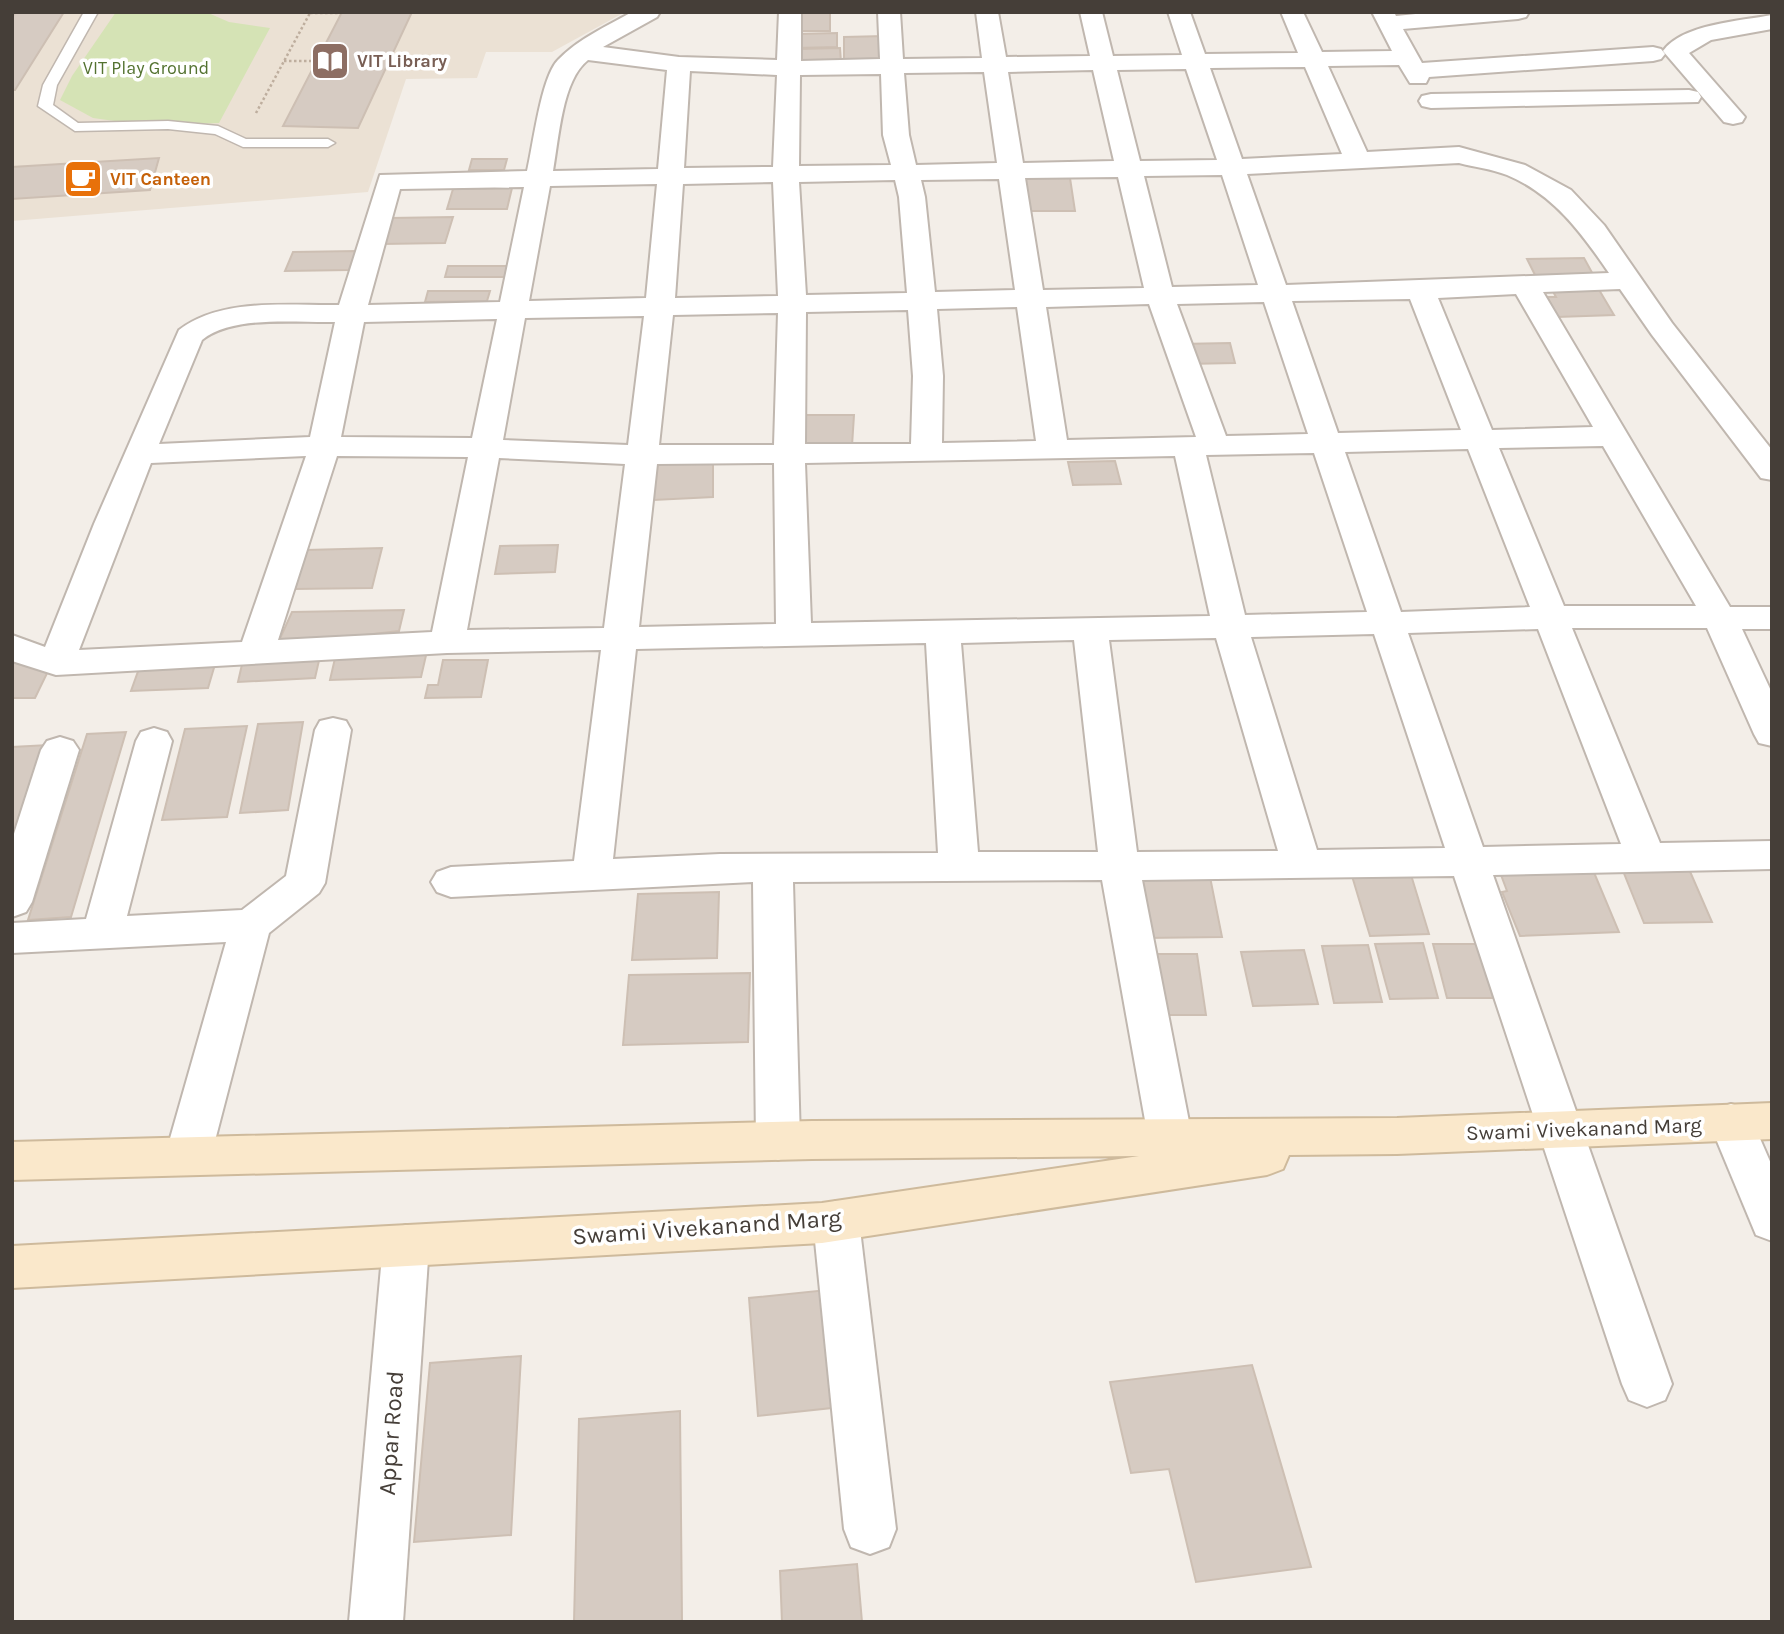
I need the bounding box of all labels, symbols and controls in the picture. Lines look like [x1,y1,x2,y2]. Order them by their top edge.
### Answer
library icon: VIT Library [309,40,351,82]
place label: VIT Library [357,50,447,72]
park label: VIT Play Ground [83,57,209,79]
cafe icon: VIT Canteen [62,158,104,200]
place label: VIT Canteen [110,168,211,190]
street label: Swami Vivekanand Marg [1466,1113,1702,1145]
street label: Swami Vivekanand Marg [572,1204,843,1250]
street label: Appar Road [373,1370,409,1496]

